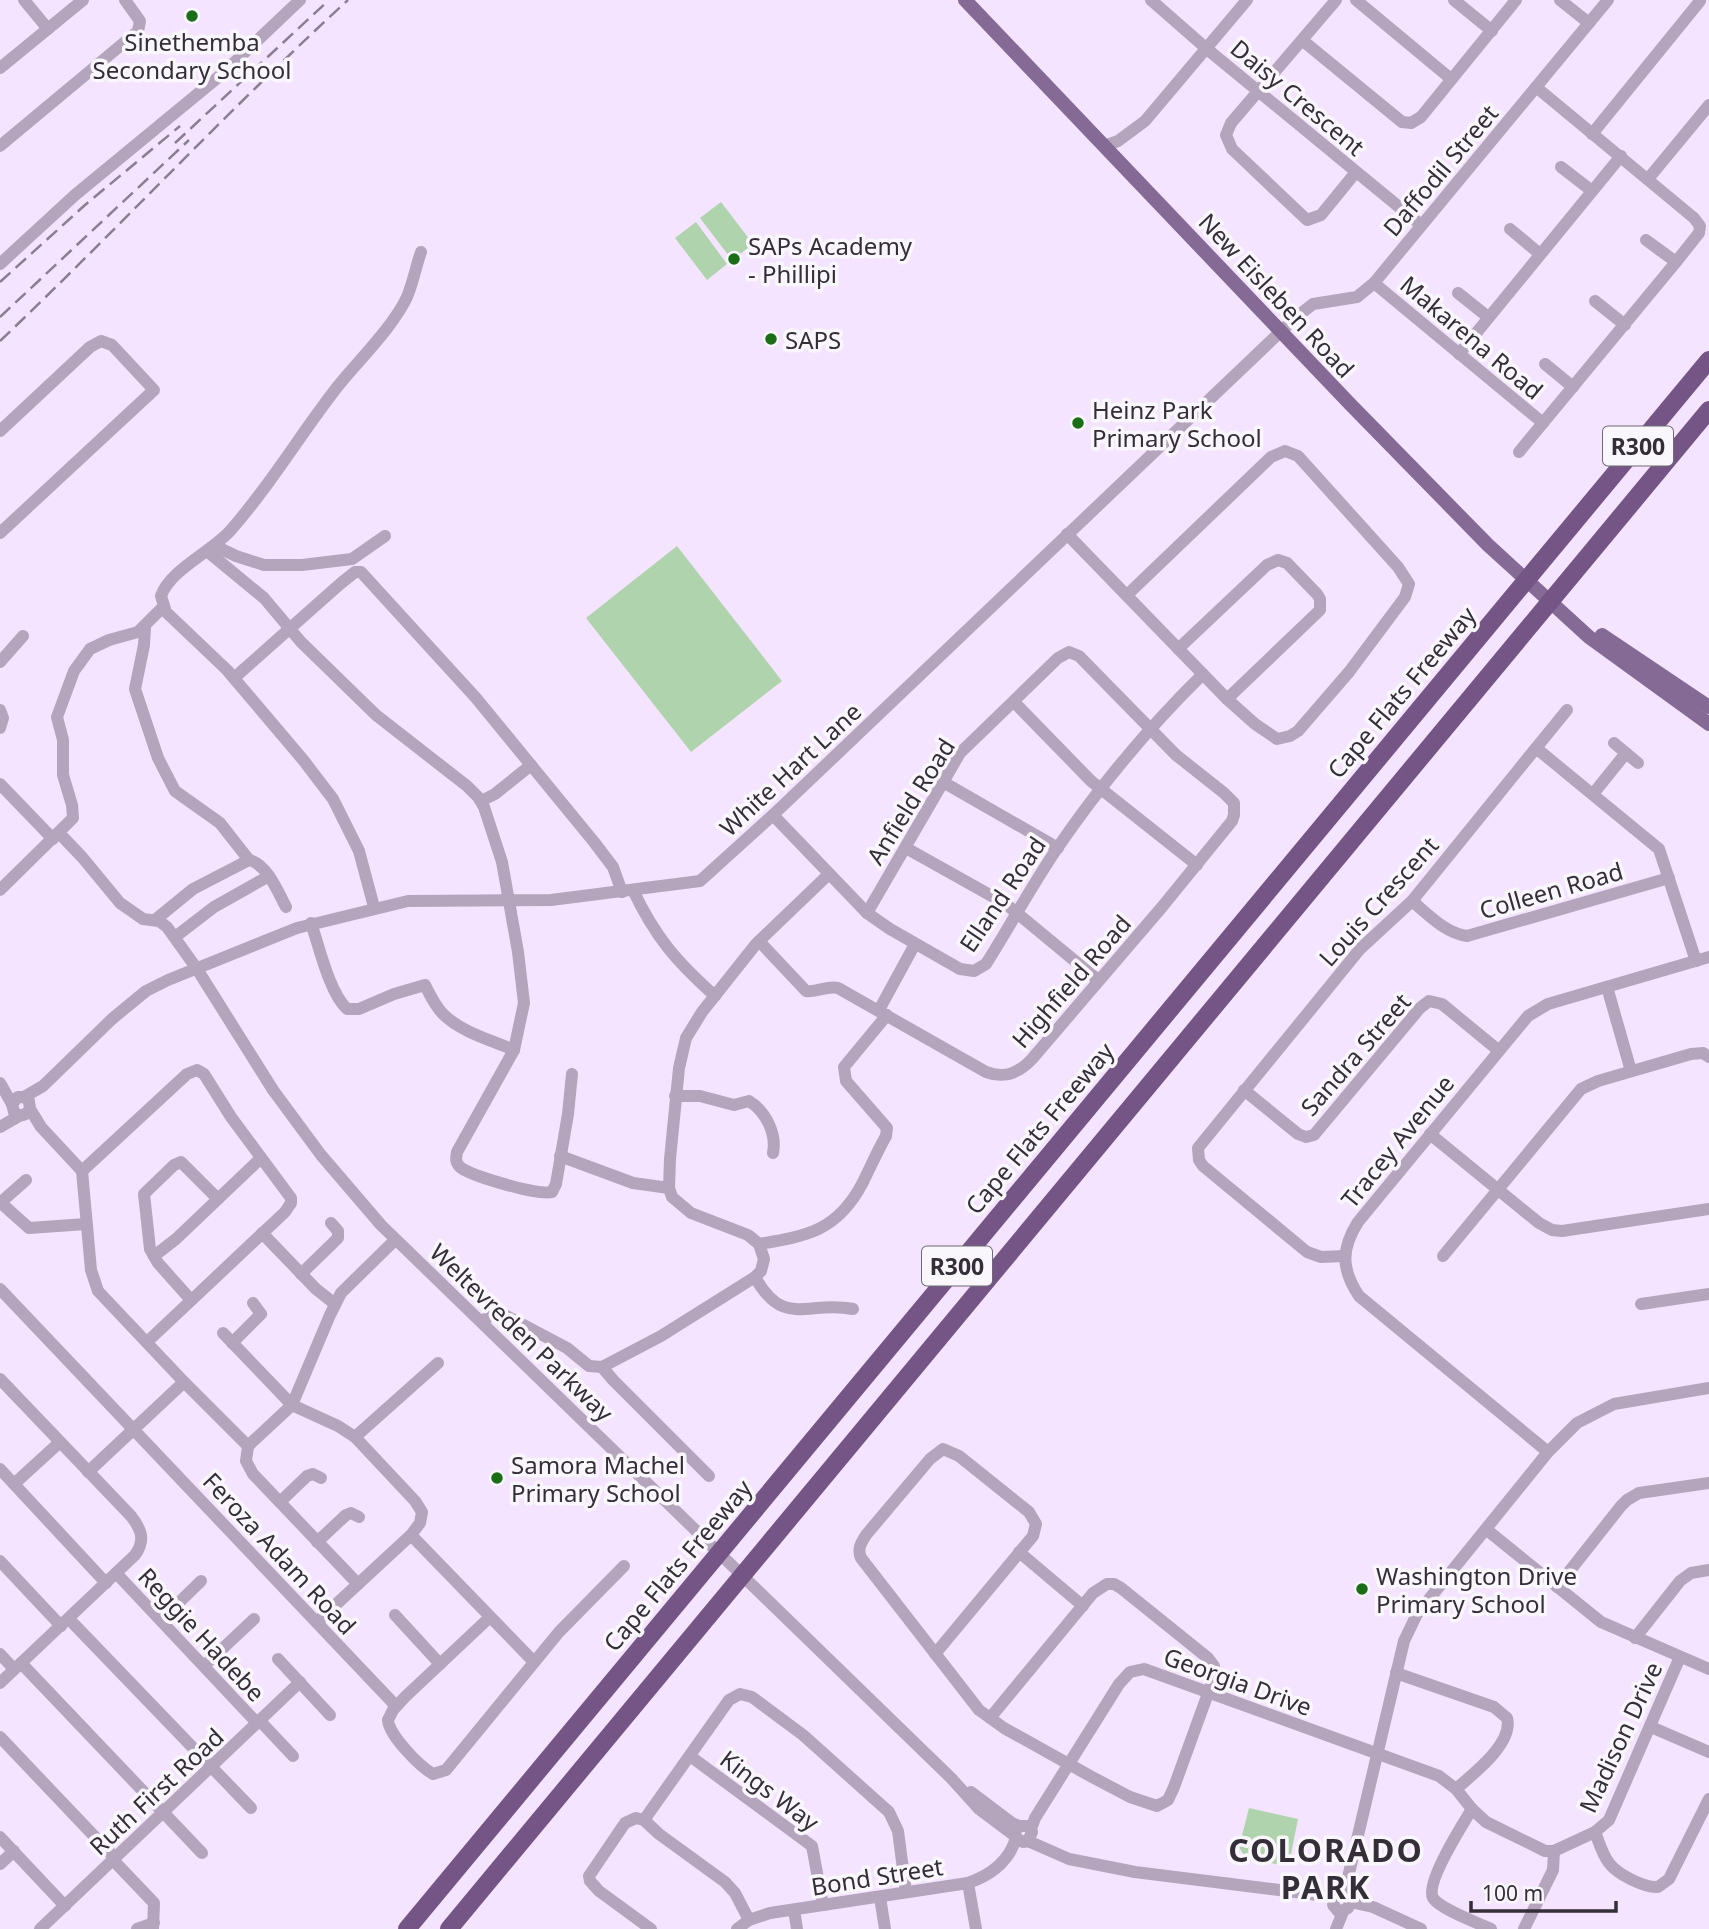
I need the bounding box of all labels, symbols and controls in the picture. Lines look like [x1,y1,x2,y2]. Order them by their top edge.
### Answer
marker: Sinethemba Secondary School [184,8,200,24]
place label: Sinethemba Secondary School [93,25,291,86]
street label: Daisy Crescent [1224,31,1372,163]
street label: Daffodil Street [1375,97,1505,243]
street label: New Eisleben Road [1192,205,1362,385]
place label: SAPs Academy - Phillipi [748,229,913,290]
marker: SAPs Academy - Phillipi [726,251,742,267]
street label: Makarena Road [1394,268,1550,406]
place label: SAPS [785,323,841,356]
marker: SAPS [763,331,779,347]
place label: Heinz Park Primary School [1092,393,1262,454]
marker: Heinz Park Primary School [1070,415,1086,431]
road number: R300 [1603,426,1673,466]
street label: Cape Flats Freeway [1319,599,1483,785]
street label: White Hart Lane [712,695,868,843]
street label: Anfield Road [858,732,962,870]
street label: Louis Crescent [1311,829,1445,973]
street label: Elland Road [951,830,1053,958]
street label: Colleen Road [1475,854,1627,926]
street label: Highfield Road [1004,907,1138,1055]
street label: Sandra Street [1293,985,1418,1122]
street label: Cape Flats Freeway [957,1035,1121,1221]
street label: Tracey Avenue [1333,1068,1461,1214]
street label: Weltevreden Parkway [423,1236,621,1429]
road number: R300 [922,1246,992,1286]
place label: Samora Machel Primary School [511,1448,685,1509]
street label: Feroza Adam Road [196,1465,364,1641]
marker: Samora Machel Primary School [489,1470,505,1486]
street label: Cape Flats Freeway [595,1472,759,1658]
place label: Washington Drive Primary School [1376,1559,1577,1620]
street label: Reggie Hadebe [131,1560,273,1708]
marker: Washington Drive Primary School [1354,1581,1370,1597]
street label: Georgia Drive [1159,1639,1317,1723]
street label: Madison Drive [1571,1656,1669,1818]
street label: Ruth First Road [82,1720,230,1862]
street label: Kings Way [714,1742,827,1839]
district label: COLORADO PARK [1228,1828,1424,1908]
street label: Bond Street [809,1849,946,1903]
scale bar [1471,1870,1616,1914]
text: 100 m [1482,1879,1543,1907]

